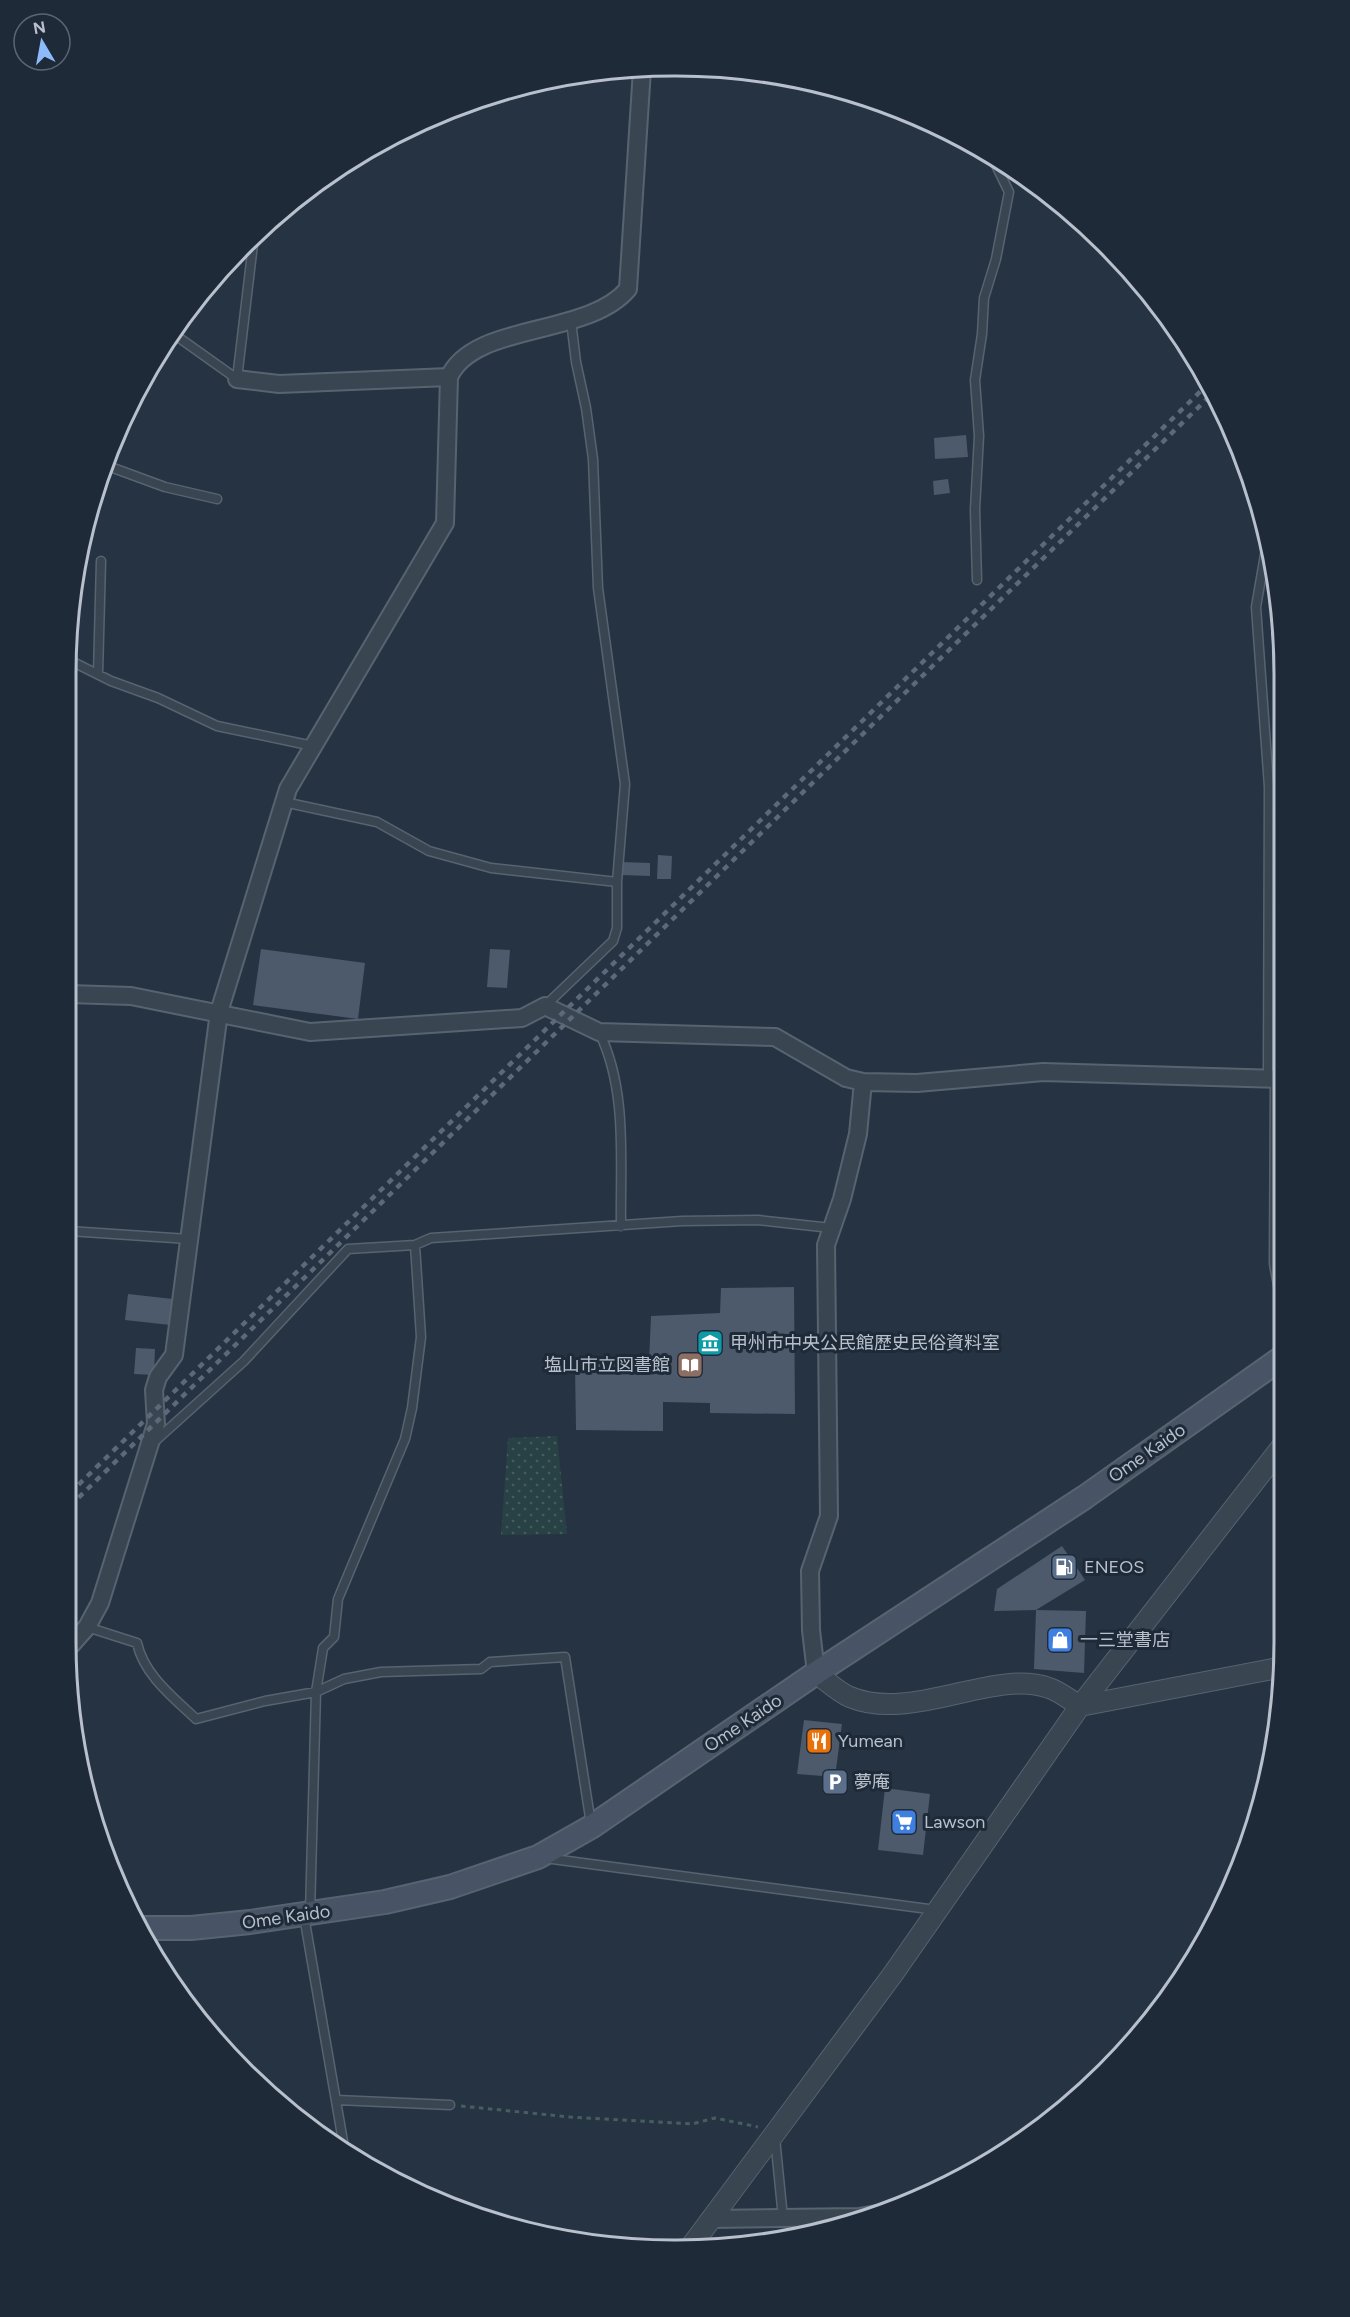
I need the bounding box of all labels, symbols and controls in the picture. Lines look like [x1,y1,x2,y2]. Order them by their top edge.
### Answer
north arrow [12,12,72,72]
text: N [32,17,47,38]
museum icon: 甲州市中央公民館歴史民俗資料室 [695,1328,725,1358]
place label: 甲州市中央公民館歴史民俗資料室 [730,1332,1000,1354]
library icon: 塩山市立図書館 [675,1350,705,1380]
place label: 塩山市立図書館 [544,1354,670,1376]
street label: Ome Kaido [1104,1419,1190,1487]
fuel station icon: ENEOS [1049,1552,1079,1582]
place label: ENEOS [1084,1556,1144,1578]
shop icon: 一三堂書店 [1045,1625,1075,1655]
place label: 一三堂書店 [1080,1629,1170,1651]
street label: Ome Kaido [700,1689,786,1757]
restaurant icon: Yumean [804,1726,834,1756]
place label: Yumean [838,1730,903,1752]
parking icon: 夢庵 [820,1767,850,1797]
place label: 夢庵 [854,1771,890,1793]
supermarket icon: Lawson [889,1807,919,1837]
place label: Lawson [924,1811,985,1833]
street label: Ome Kaido [241,1900,331,1934]

